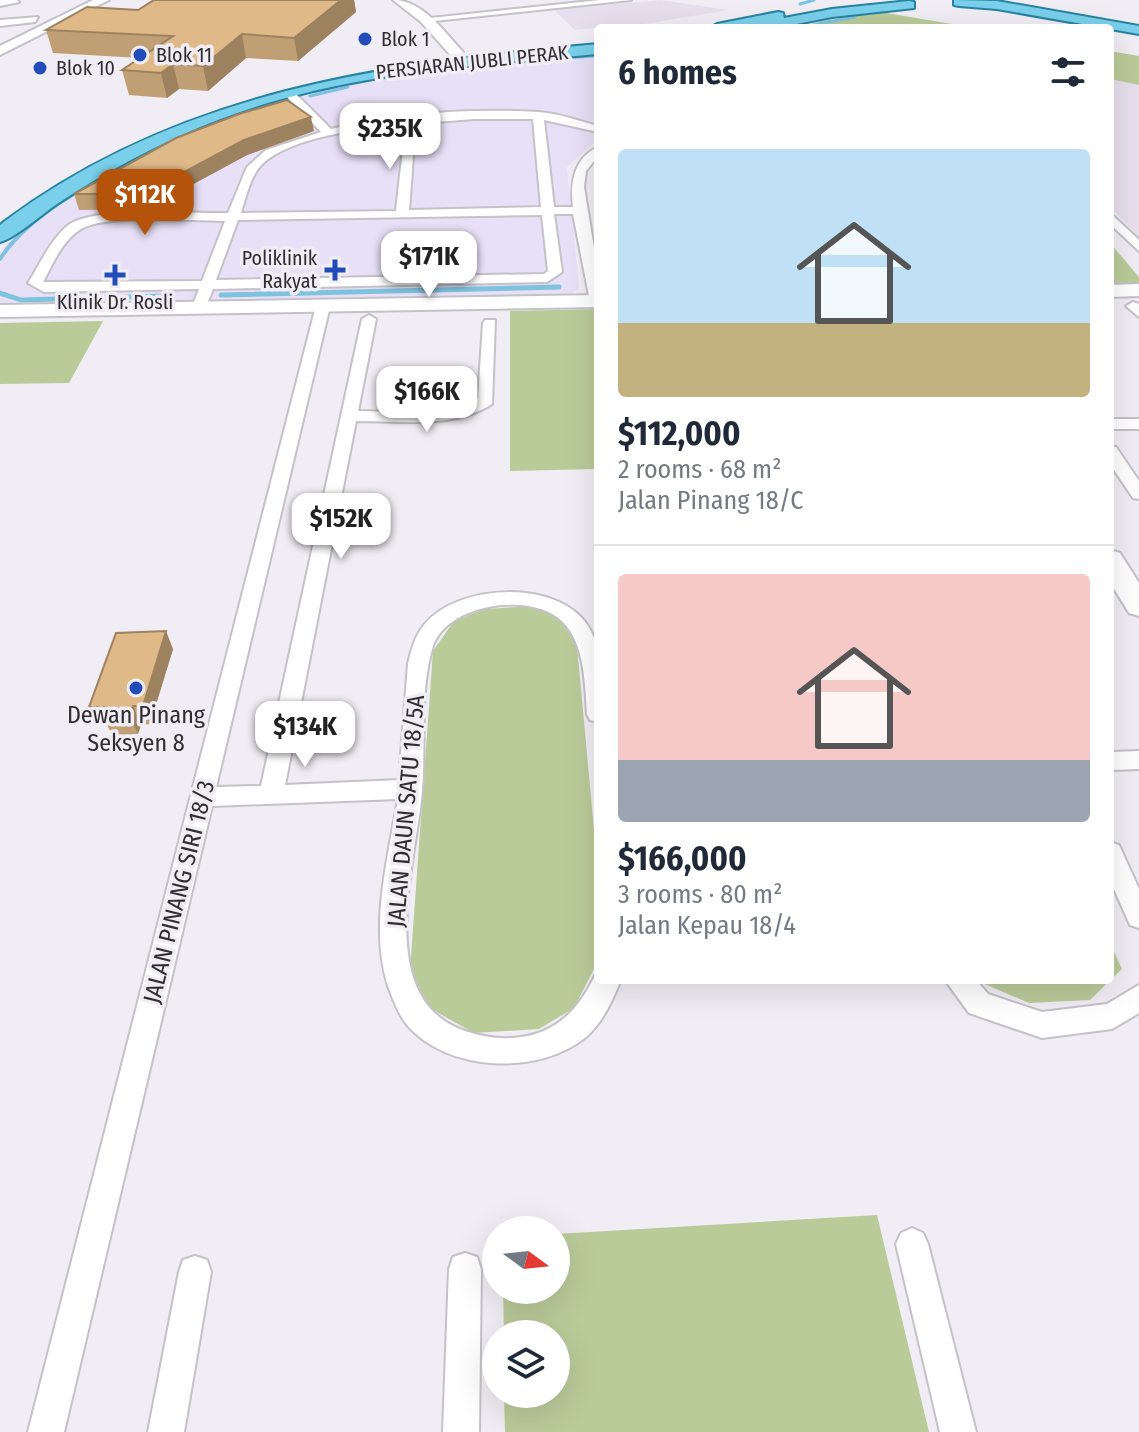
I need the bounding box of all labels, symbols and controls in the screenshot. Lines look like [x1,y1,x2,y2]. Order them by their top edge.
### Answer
place label: Blok 1 [381,27,429,51]
marker: Blok 1 [356,30,374,48]
street label: PERSIARAN JUBLI PERAK [375,40,570,84]
place label: Blok 11 [156,43,212,67]
marker: Blok 11 [131,46,149,64]
icon: filters [1046,50,1090,94]
text: 6 homes [618,52,737,93]
place label: Blok 10 [56,56,115,80]
marker: Blok 10 [31,59,49,77]
pin: $235K [334,103,446,171]
text: $235K [358,113,422,144]
pin: $112K [89,169,201,237]
text: $112K [115,179,175,210]
icon: home [782,201,926,345]
pin: $171K [373,231,485,299]
text: $171K [399,241,459,272]
place label: Poliklinik Rakyat [242,246,318,293]
marker: Poliklinik Rakyat [324,259,346,281]
marker: Klinik Dr. Rosli [104,264,126,286]
place label: Klinik Dr. Rosli [57,290,173,314]
pin: $166K [371,366,483,434]
text: $166K [394,376,460,407]
text: $112,000 [618,413,741,454]
text: 2 rooms · 68 m² [618,454,781,485]
text: Jalan Pinang 18/C [618,485,803,516]
pin: $152K [285,493,397,561]
text: $152K [310,503,372,534]
icon: home [782,626,926,770]
marker: Dewan Pinang Seksyen 8 [127,679,145,697]
street label: JALAN DAUN SATU 18/5A [382,693,430,928]
place label: Dewan Pinang Seksyen 8 [67,701,206,757]
pin: $134K [249,701,361,769]
text: $134K [273,711,337,742]
street label: JALAN PINANG SIRI 18/3 [138,778,220,1006]
text: $166,000 [618,838,747,879]
text: 3 rooms · 80 m² [618,879,782,910]
text: Jalan Kepau 18/4 [618,910,796,941]
north arrow [482,1216,570,1304]
map controls [482,1216,570,1408]
button: layers [482,1320,570,1408]

